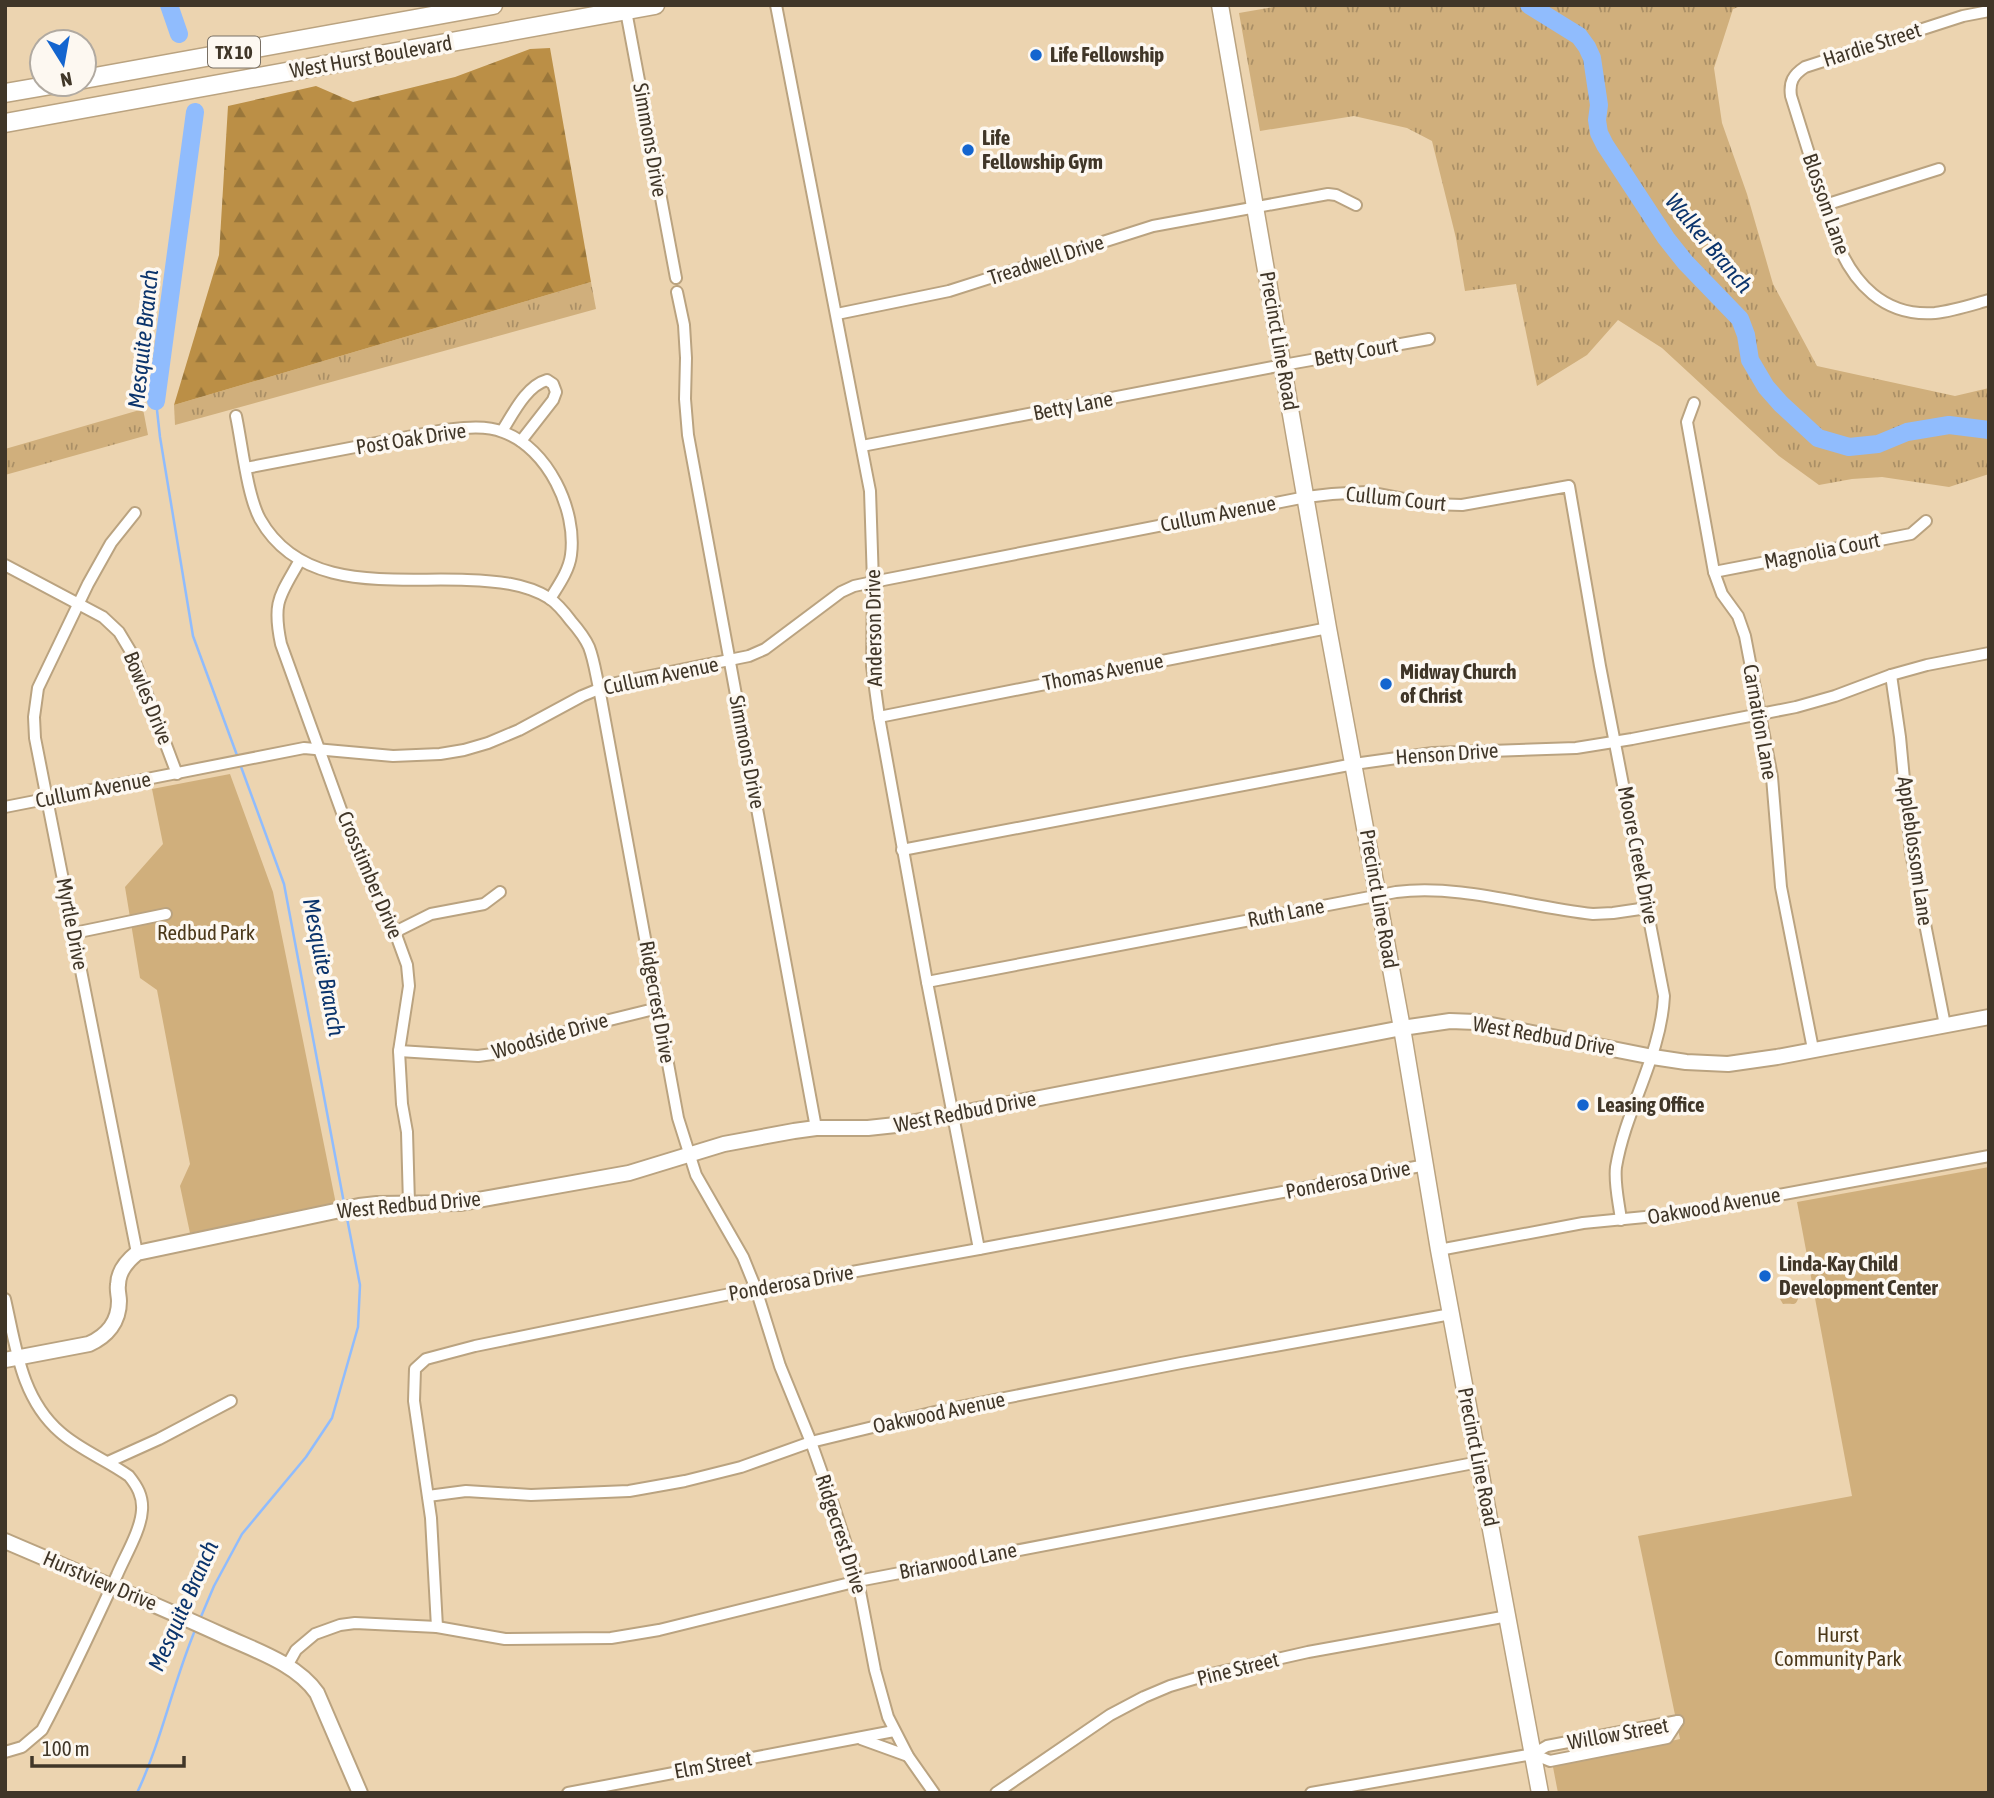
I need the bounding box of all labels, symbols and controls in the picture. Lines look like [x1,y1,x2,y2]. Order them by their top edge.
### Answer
street label: Hardie Street [1820,17,1924,71]
north arrow [28,28,98,98]
street label: West Hurst Boulevard [288,30,454,82]
road number: TX 10 [208,36,260,68]
place label: Life Fellowship [1050,42,1164,66]
marker: Life Fellowship [1028,47,1044,63]
text: N [59,68,74,92]
street label: Simmons Drive [629,81,673,199]
place label: Life Fellowship Gym [982,125,1103,173]
marker: Life Fellowship Gym [960,142,976,158]
street label: Blossom Lane [1798,150,1855,257]
water label: Walker Branch [1660,188,1758,298]
street label: Treadwell Drive [985,229,1106,289]
water label: Mesquite Branch [123,268,163,410]
street label: Precinct Line Road [1256,269,1304,412]
street label: Betty Court [1312,332,1400,370]
street label: Betty Lane [1031,386,1115,425]
street label: Post Oak Drive [354,417,468,459]
street label: Cullum Court [1345,481,1447,515]
street label: Cullum Avenue [1158,490,1278,536]
street label: Magnolia Court [1762,527,1882,573]
street label: Anderson Drive [860,569,886,687]
street label: Bowles Drive [119,648,178,748]
street label: Thomas Avenue [1041,648,1165,694]
street label: Cullum Avenue [601,651,721,699]
place label: Midway Church of Christ [1400,659,1516,707]
street label: Carnation Lane [1739,662,1783,781]
marker: Midway Church of Christ [1378,676,1394,692]
street label: Simmons Drive [725,693,771,811]
street label: Henson Drive [1395,737,1499,769]
street label: Cullum Avenue [33,766,153,812]
street label: Appleblossom Lane [1894,775,1938,927]
street label: Moore Creek Drive [1614,784,1664,926]
street label: Crosstimber Drive [333,807,408,942]
street label: Precinct Line Road [1356,827,1404,970]
street label: Myrtle Drive [52,876,94,972]
street label: Ruth Lane [1246,893,1326,931]
water label: Mesquite Branch [298,896,350,1038]
park label: Redbud Park [157,920,255,944]
street label: Ridgecrest Drive [635,939,681,1065]
street label: Woodside Drive [489,1007,611,1063]
street label: West Redbud Drive [1471,1011,1617,1059]
street label: West Redbud Drive [892,1085,1038,1137]
place label: Leasing Office [1597,1092,1705,1116]
marker: Leasing Office [1575,1097,1591,1113]
street label: Ponderosa Drive [1283,1155,1412,1203]
street label: Oakwood Avenue [1646,1182,1782,1228]
street label: West Redbud Drive [336,1186,482,1222]
place label: Linda-Kay Child Development Center [1779,1251,1939,1299]
street label: Ponderosa Drive [726,1259,855,1305]
marker: Linda-Kay Child Development Center [1757,1268,1773,1284]
street label: Precinct Line Road [1454,1385,1504,1528]
street label: Oakwood Avenue [871,1386,1007,1438]
street label: Ridgecrest Drive [811,1471,873,1596]
water label: Mesquite Branch [143,1537,223,1675]
street label: Briarwood Lane [897,1537,1019,1583]
street label: Hurstview Drive [40,1545,161,1615]
park label: Hurst Community Park [1774,1622,1902,1670]
street label: Pine Street [1194,1646,1281,1690]
street label: Willow Street [1565,1712,1670,1754]
scale bar [32,1724,184,1768]
text: 100 m [42,1736,90,1760]
street label: Elm Street [672,1745,754,1783]

